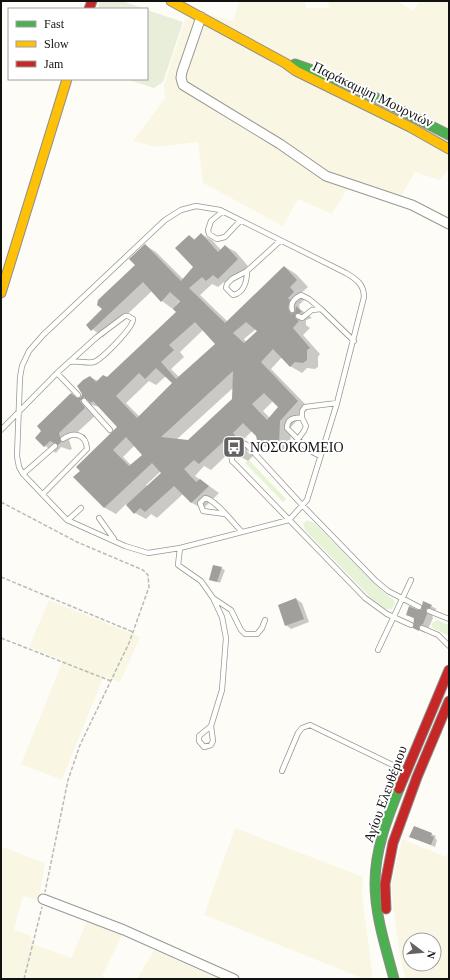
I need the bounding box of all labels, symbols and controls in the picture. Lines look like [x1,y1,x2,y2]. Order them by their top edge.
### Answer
legend [8,8,148,80]
text: Fast [44,17,65,31]
text: Slow [44,37,69,51]
text: Jam [44,57,64,71]
street label: Παράκαμψη Μουρνιών [310,59,435,130]
bus stop icon: ΝΟΣΟΚΟΜΕΙΟ [221,434,247,460]
place label: ΝΟΣΟΚΟΜΕΙΟ [250,440,344,455]
street label: Αγίου Ελευθέριου [361,744,410,845]
north arrow [402,932,442,972]
text: N [425,949,438,960]

